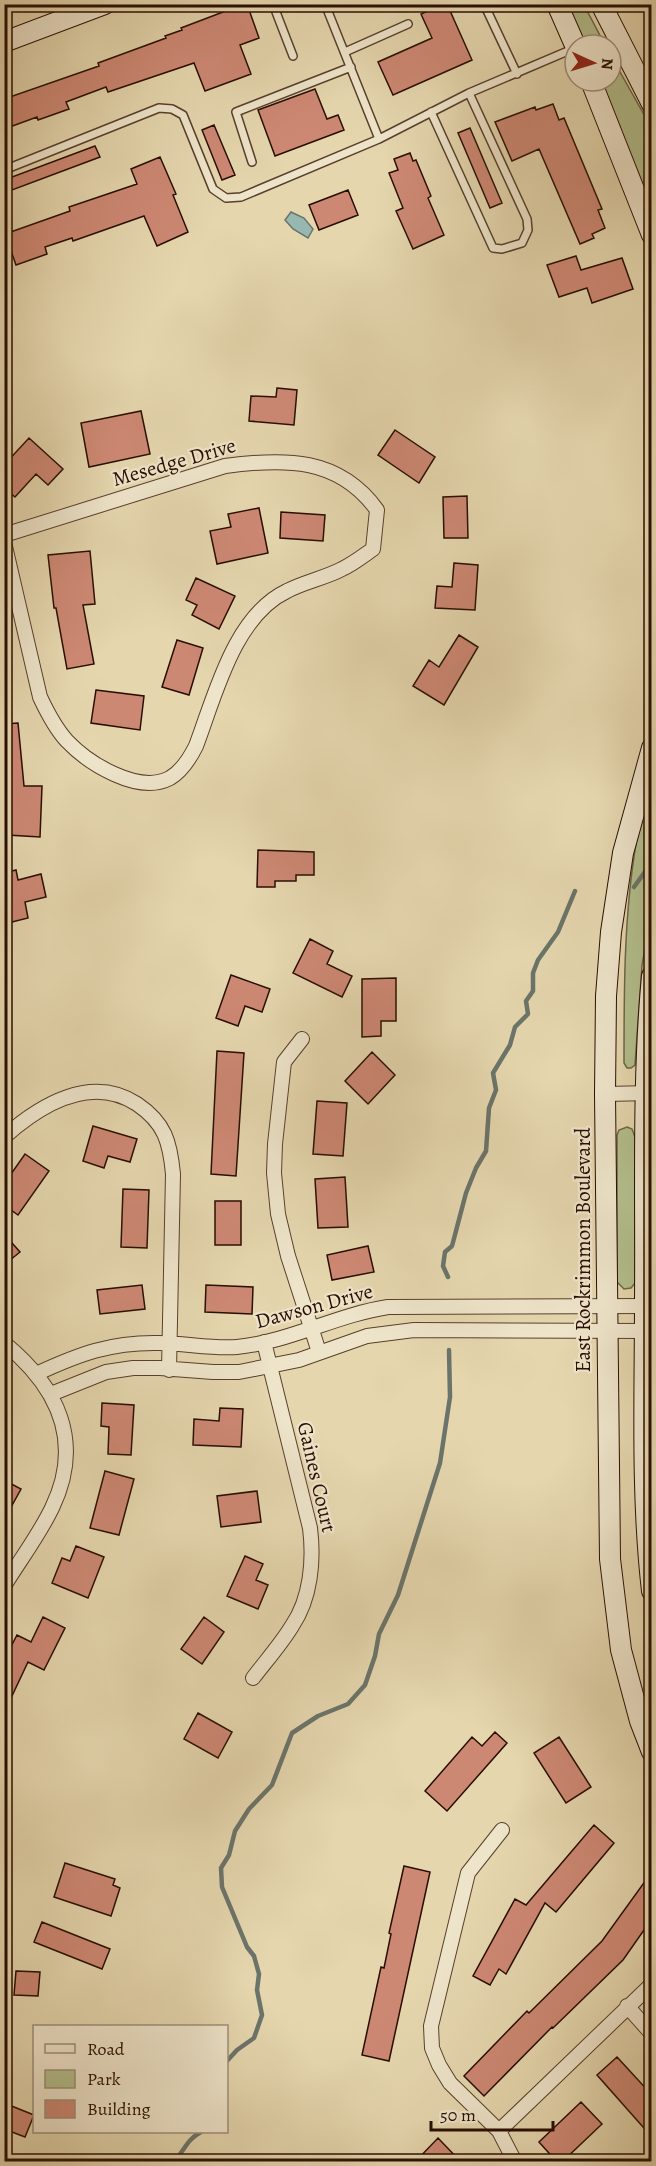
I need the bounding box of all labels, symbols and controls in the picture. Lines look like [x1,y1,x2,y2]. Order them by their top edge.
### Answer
north arrow [563,33,623,93]
text: N [596,57,618,71]
street label: Mesedge Drive [109,431,239,493]
street label: East Rockrimmon Boulevard [569,1127,597,1372]
street label: Dawson Drive [252,1277,376,1335]
street label: Gaines Court [291,1419,343,1535]
legend [33,2025,228,2133]
text: Road [87,2037,125,2061]
text: Park [87,2067,121,2091]
scale bar [431,2094,552,2132]
text: Building [87,2097,151,2121]
text: 50 m [440,2103,476,2127]

